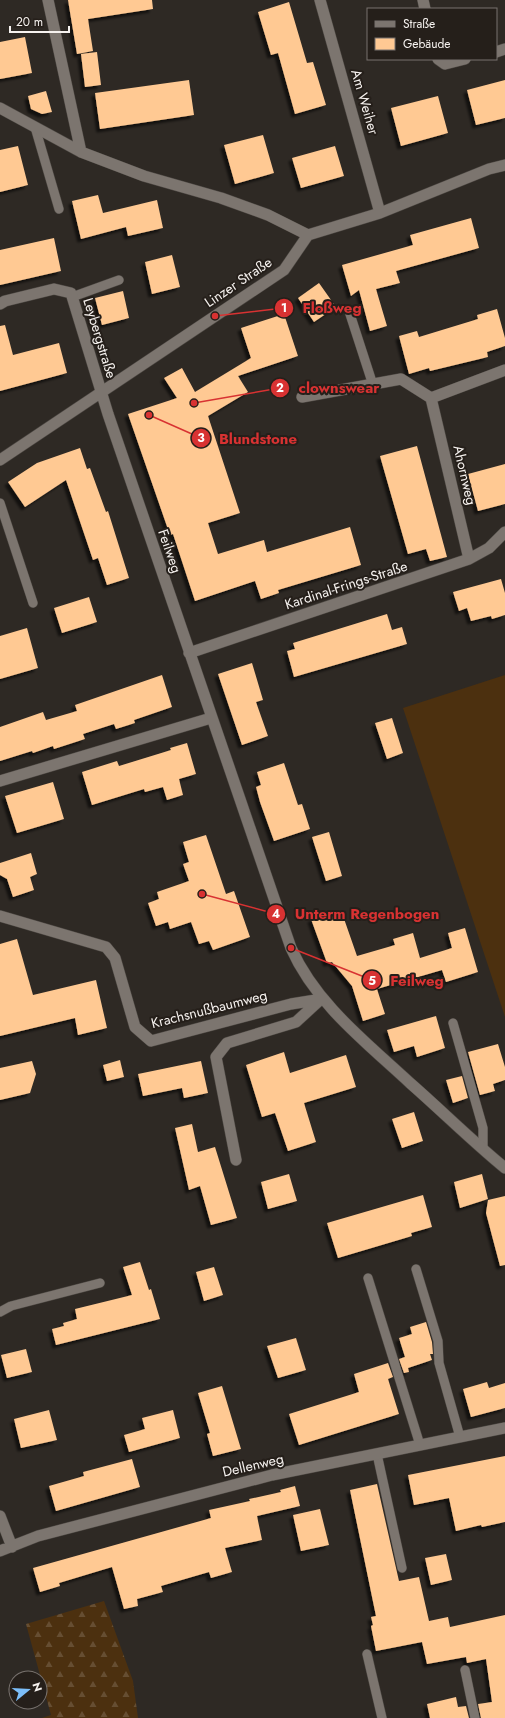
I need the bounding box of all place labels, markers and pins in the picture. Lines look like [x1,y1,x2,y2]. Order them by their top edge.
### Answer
callout: Floßweg [274,294,369,321]
callout: clownswear [270,374,387,401]
callout: Blundstone [191,425,305,452]
callout: Unterm Regenbogen [266,901,447,928]
callout: Feilweg [362,967,452,994]

